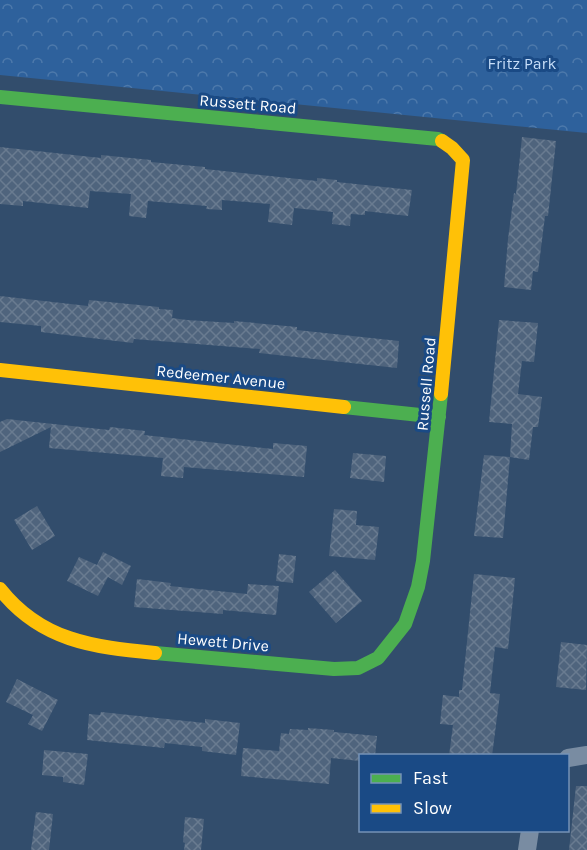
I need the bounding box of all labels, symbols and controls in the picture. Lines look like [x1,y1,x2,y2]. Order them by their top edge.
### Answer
park label: Fritz Park [488,54,556,73]
street label: Russett Road [199,90,297,118]
street label: Russell Road [412,336,440,432]
street label: Redeemer Avenue [156,361,286,393]
street label: Hewett Drive [176,629,270,655]
legend [359,754,569,832]
text: Fast [413,767,448,789]
text: Slow [413,797,452,819]

